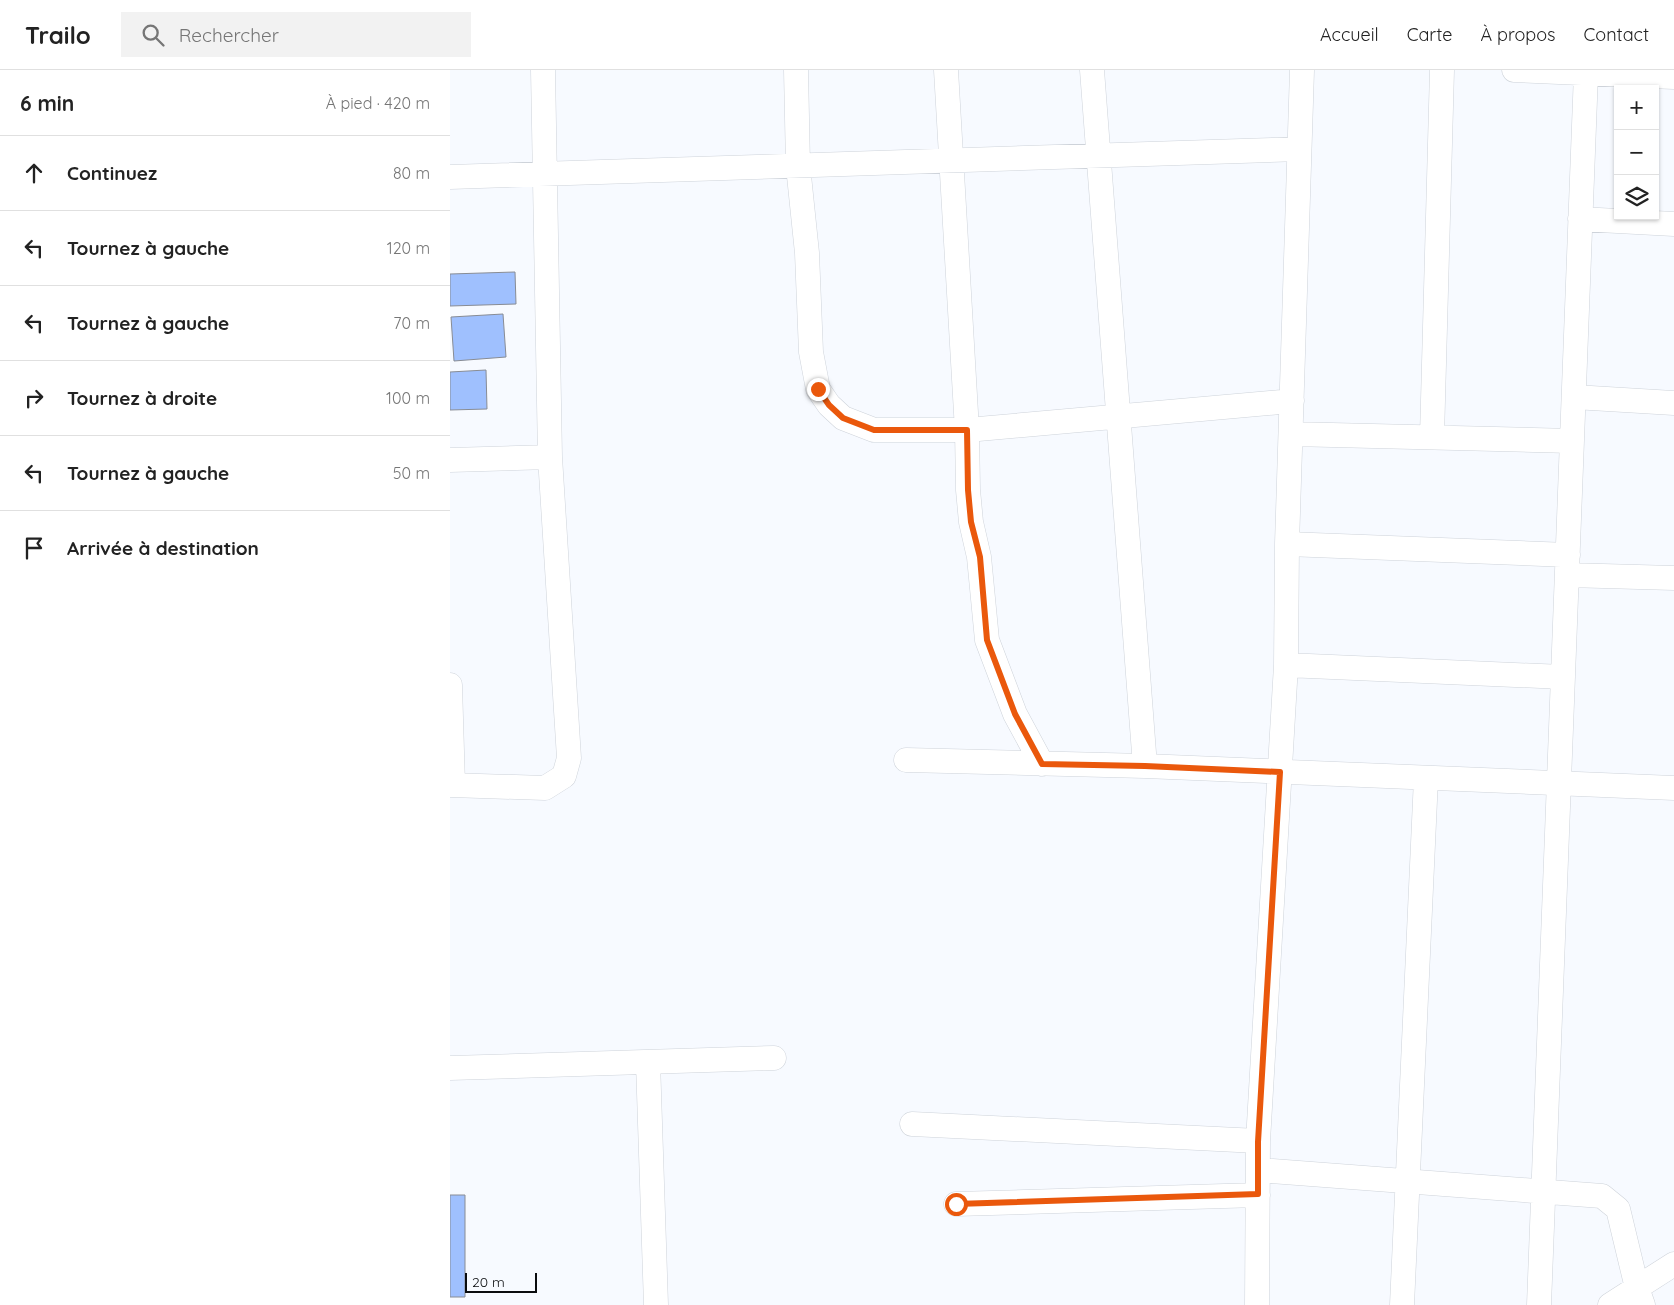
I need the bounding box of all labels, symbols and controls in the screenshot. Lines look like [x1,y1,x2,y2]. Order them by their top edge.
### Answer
search box [121,12,471,57]
text: Trailo [25,20,91,50]
icon: search [139,21,167,49]
text: Rechercher [179,23,279,47]
text: Accueil [1320,23,1379,46]
text: Carte [1407,23,1452,46]
text: À propos [1480,23,1556,46]
text: Contact [1584,23,1649,46]
map controls [1614,85,1659,220]
button: + [1614,85,1659,130]
text: 6 min [20,90,74,116]
text: À pied · 420 m [326,93,430,113]
button: − [1614,130,1659,175]
icon: ahead [20,159,48,187]
text: Continuez [67,161,157,185]
text: 80 m [393,163,430,183]
button: layers [1614,175,1659,220]
icon: left [20,234,48,262]
text: Tournez à gauche [67,236,229,260]
text: 120 m [387,238,430,258]
icon: left [20,309,48,337]
text: Tournez à gauche [67,311,229,335]
text: 70 m [393,313,430,333]
route end [807,378,830,401]
icon: right [20,384,48,412]
text: Tournez à droite [67,386,217,410]
text: 100 m [386,388,430,408]
icon: left [20,459,48,487]
text: Tournez à gauche [67,461,229,485]
text: 50 m [393,463,430,483]
icon: arrive [20,534,48,562]
text: Arrivée à destination [67,536,259,560]
route start [945,1193,968,1216]
scale bar [465,1270,538,1293]
text: 20 m [472,1273,505,1291]

